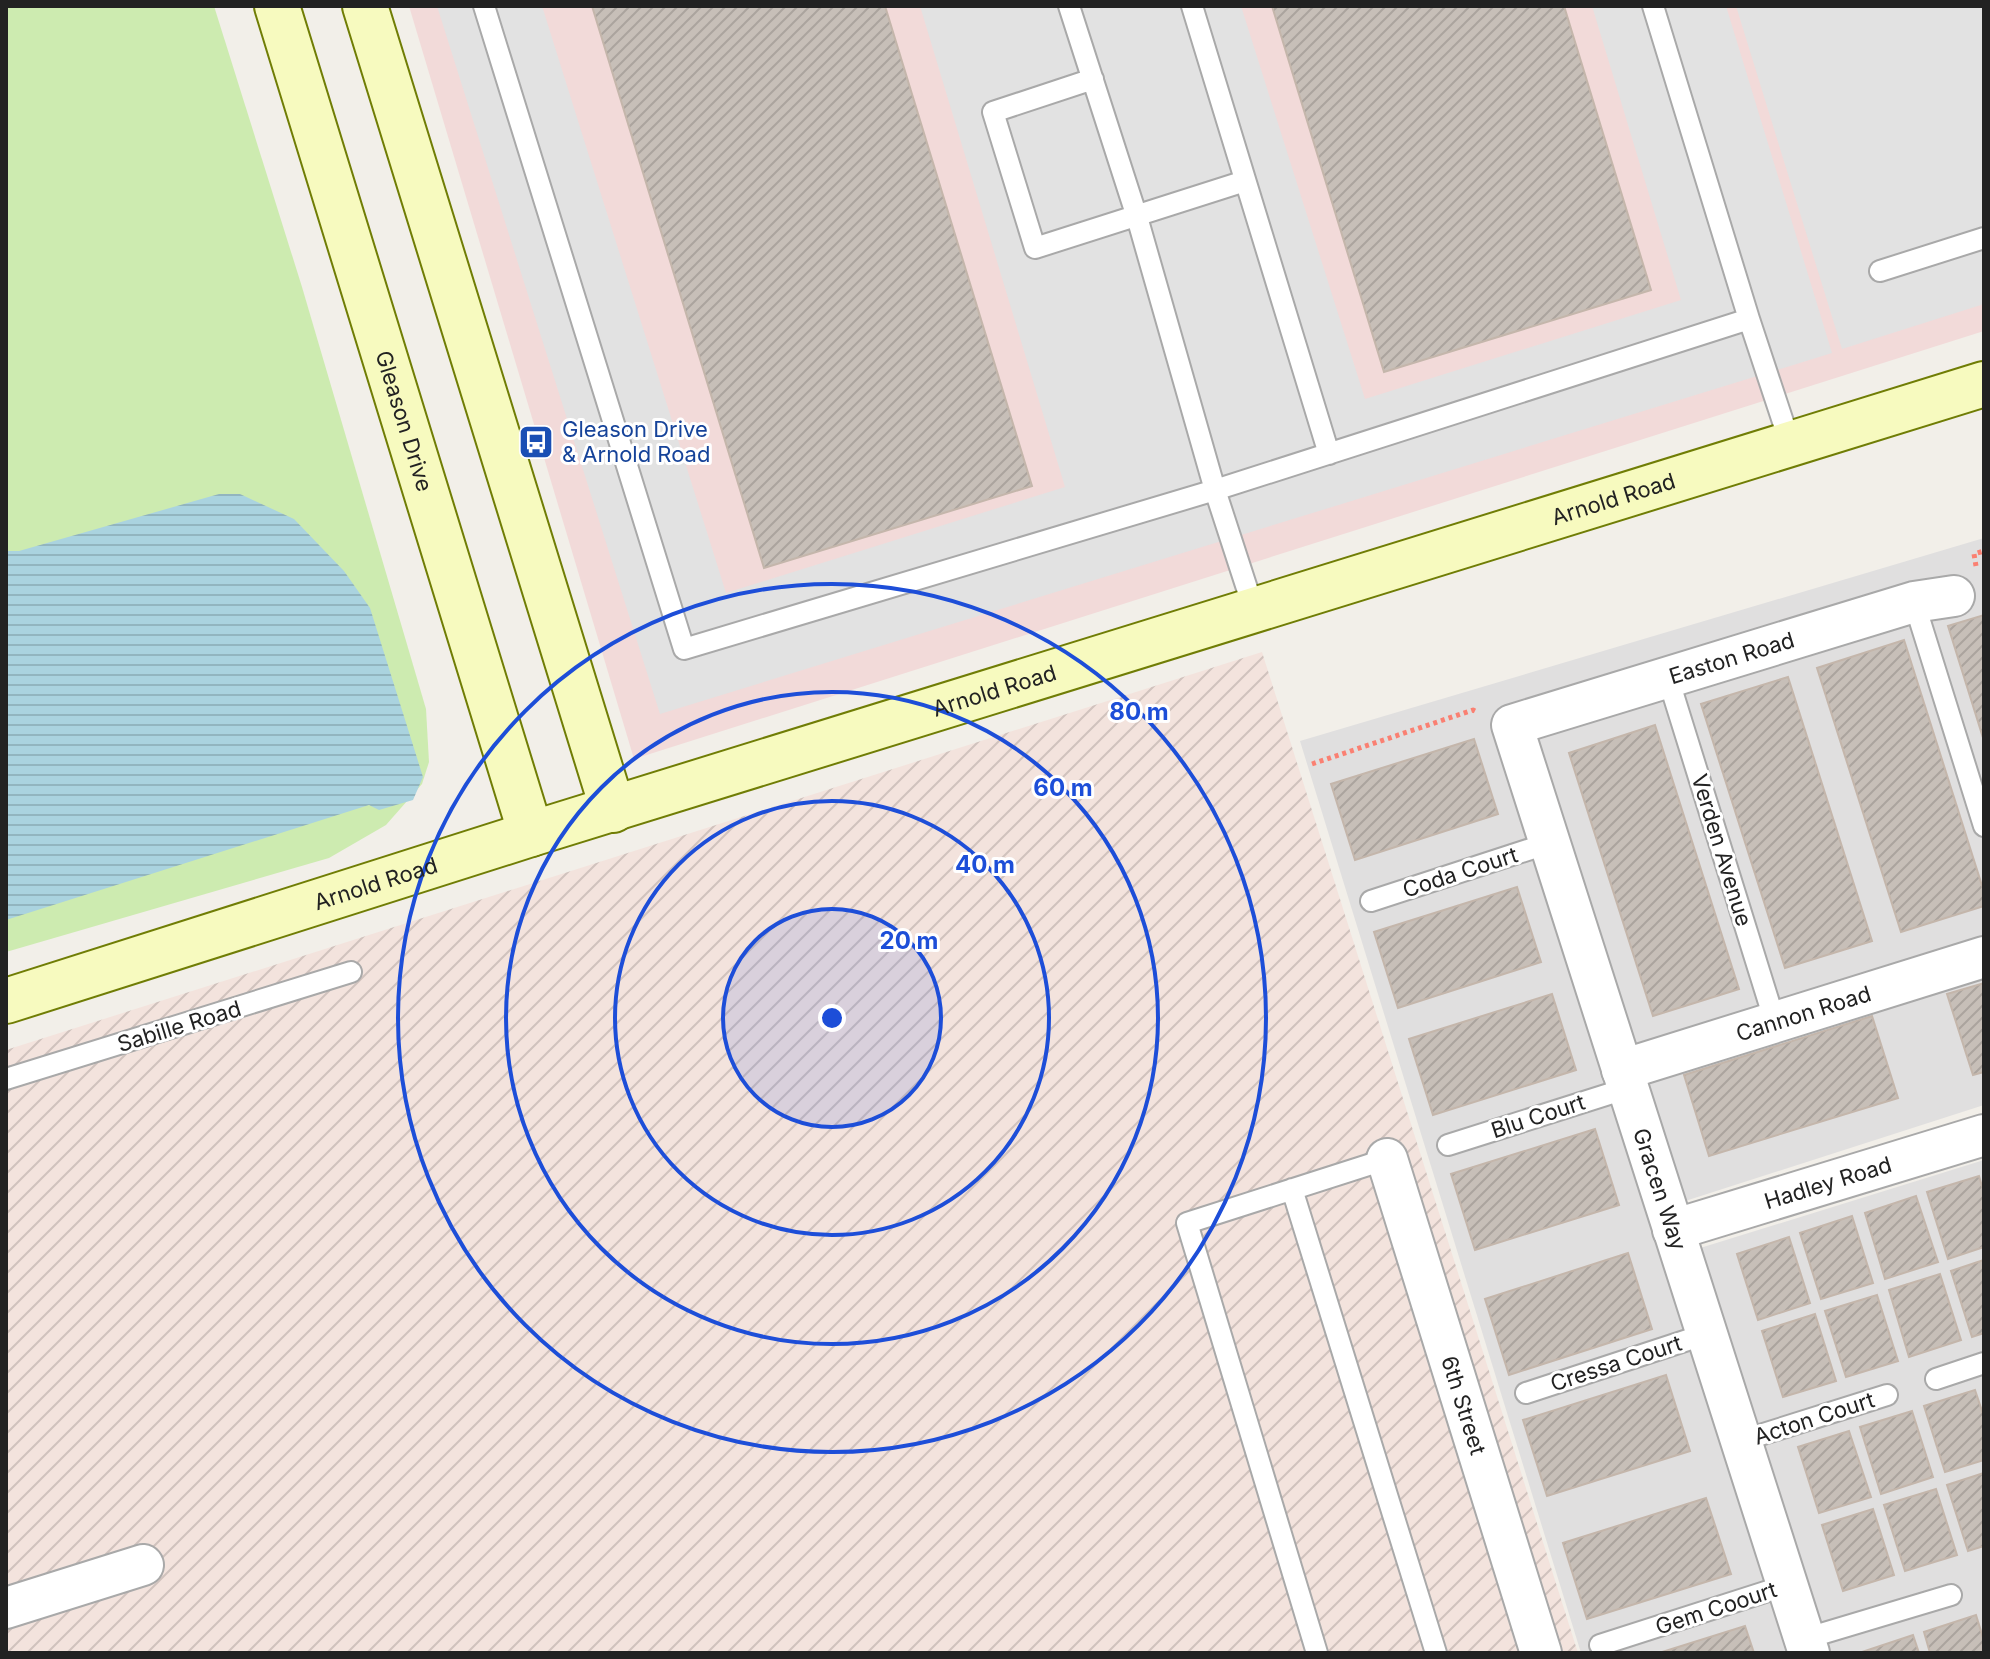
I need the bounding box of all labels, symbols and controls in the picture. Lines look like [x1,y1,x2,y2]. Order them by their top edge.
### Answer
street label: Gleason Drive [370,347,438,494]
place label: Gleason Drive & Arnold Road [562,416,710,467]
bus stop icon: Gleason Drive & Arnold Road [517,423,555,461]
street label: Arnold Road [1548,467,1678,530]
street label: Easton Road [1666,626,1797,689]
street label: Arnold Road [929,659,1059,722]
text: 80 m [1109,697,1169,726]
street label: Verden Avenue [1687,771,1757,929]
text: 60 m [1033,773,1093,802]
street label: Coda Court [1399,841,1521,903]
text: 40 m [955,850,1015,879]
street label: Arnold Road [311,852,441,915]
text: 20 m [880,926,938,955]
street label: Cannon Road [1733,980,1874,1047]
street label: Sabille Road [114,995,244,1057]
centre of rings [818,1004,846,1032]
street label: Blu Court [1488,1089,1588,1143]
street label: Gracen Way [1628,1125,1692,1253]
street label: Hadley Road [1761,1151,1895,1214]
street label: Cressa Court [1547,1330,1685,1396]
street label: 6th Street [1436,1353,1491,1458]
street label: Acton Court [1750,1386,1878,1450]
street label: Gem Coourt [1652,1576,1780,1640]

